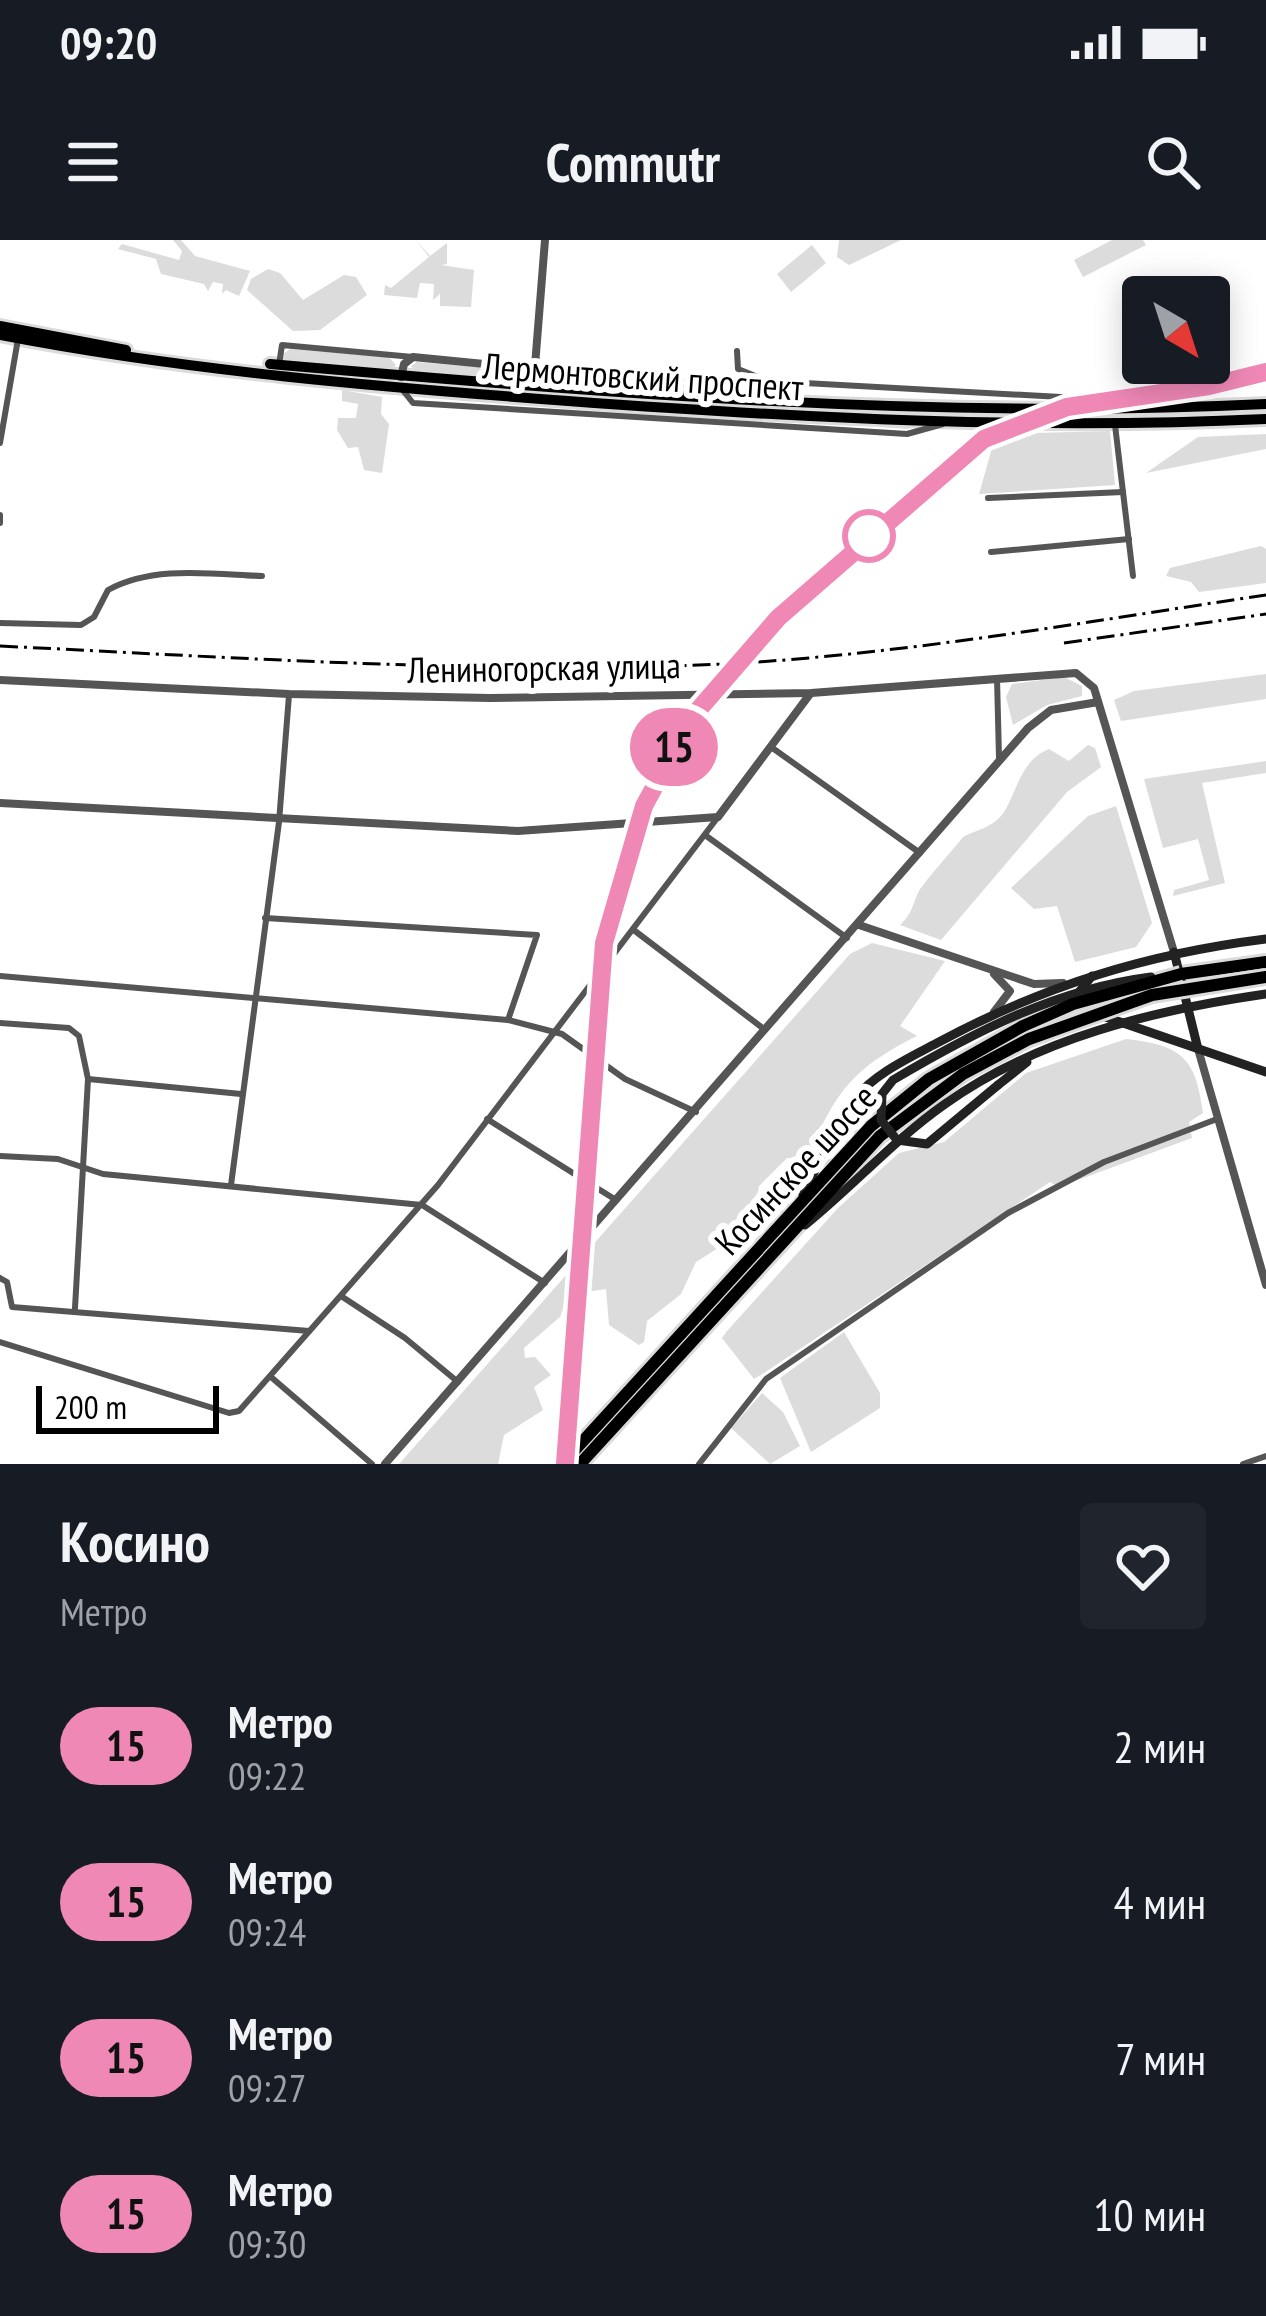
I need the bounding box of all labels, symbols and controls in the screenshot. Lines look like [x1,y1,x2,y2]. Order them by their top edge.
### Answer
text: 09:20 [60,13,157,71]
text: Commutr [546,127,720,197]
icon: menu [60,129,126,195]
icon: search [1140,129,1206,195]
north arrow [1122,276,1230,384]
map controls [1122,276,1230,384]
street label: Лермонтовский проспект [480,341,805,411]
unlabelled marker [844,511,894,561]
street label: Лениногорская улица [406,641,681,693]
line badge: 15 [620,708,728,786]
text: 15 [654,719,694,774]
street label: Косинское шоссе [704,1074,886,1264]
scale bar [36,1380,219,1433]
text: 200 m [54,1385,127,1428]
button: heart [1080,1503,1206,1629]
text: Косино [60,1504,210,1578]
text: Метро [60,1586,147,1637]
text: Метро [228,1692,333,1750]
text: 2 мин [1113,1717,1206,1775]
text: 15 [106,1718,146,1773]
text: 09:22 [228,1750,306,1801]
text: Метро [228,1848,333,1906]
text: 4 мин [1113,1873,1206,1931]
text: 15 [106,1874,146,1929]
text: 09:24 [228,1906,306,1957]
text: Метро [228,2004,333,2062]
text: 7 мин [1115,2029,1206,2087]
text: 15 [106,2030,146,2085]
text: 09:27 [228,2062,306,2113]
text: Метро [228,2160,333,2218]
text: 10 мин [1093,2185,1206,2243]
text: 15 [106,2186,146,2241]
text: 09:30 [228,2218,306,2269]

